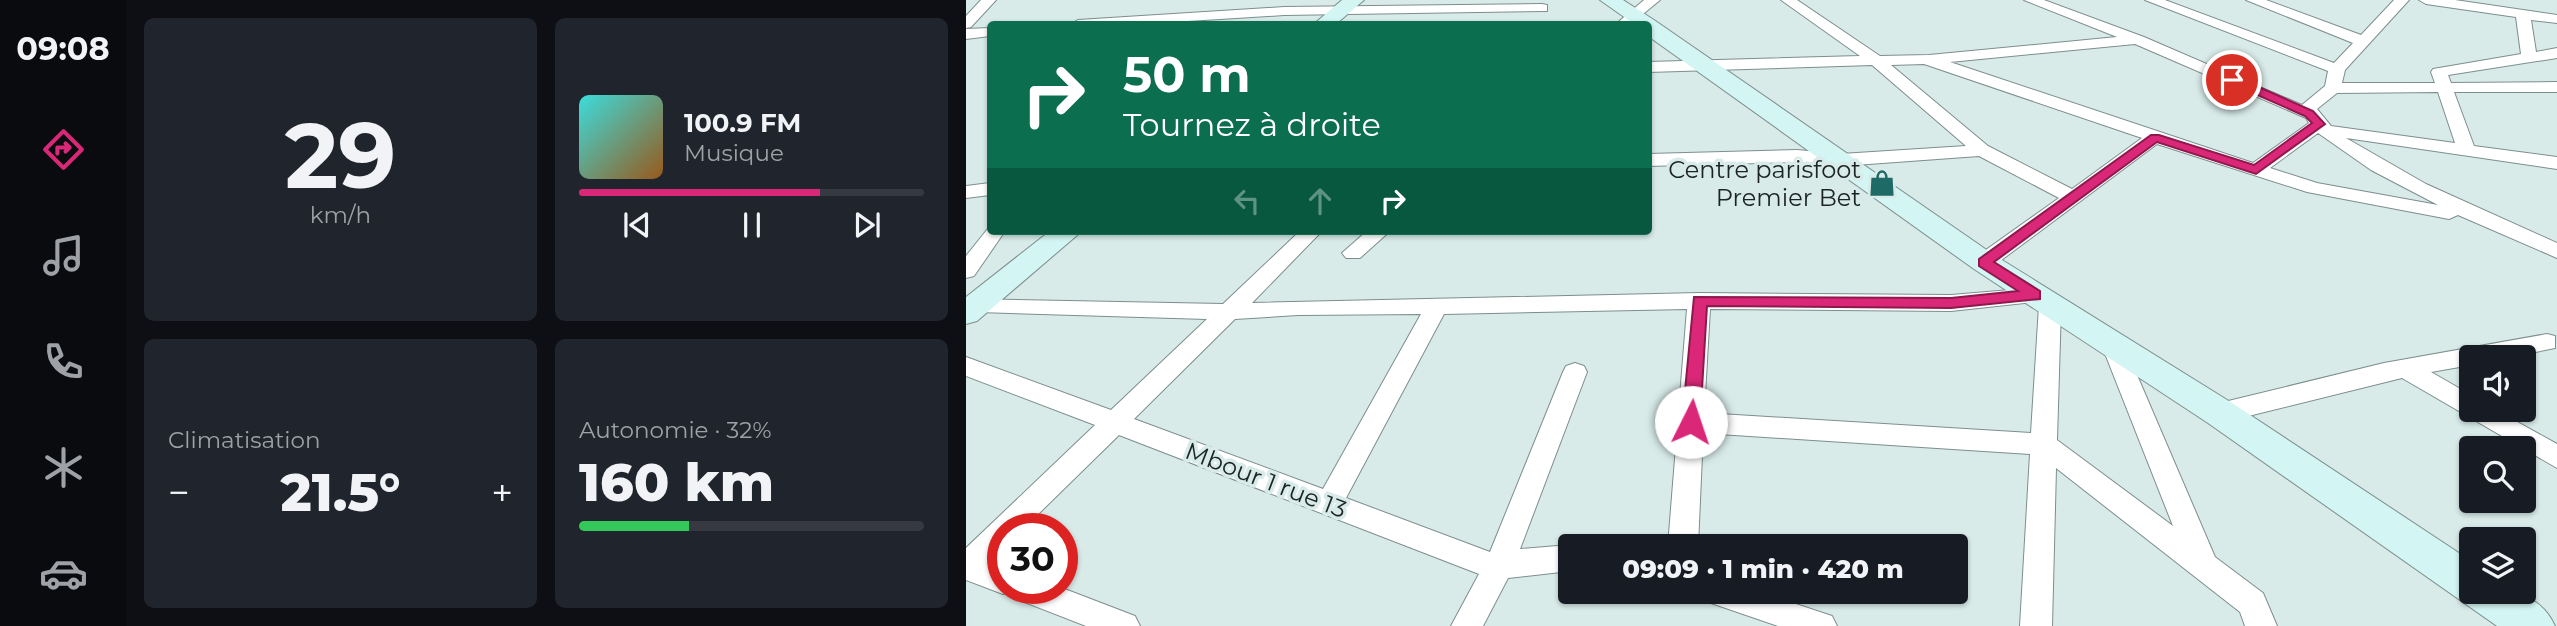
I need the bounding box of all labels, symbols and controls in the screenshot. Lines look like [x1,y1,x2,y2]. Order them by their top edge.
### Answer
text: 09:08 [16,29,110,68]
text: 50 m [1123,45,1251,104]
icon: right [1008,49,1099,140]
pin [2202,50,2262,110]
icon: arrive [2213,61,2251,99]
text: 29 [285,100,396,211]
text: Tournez à droite [1123,105,1381,144]
text: 100.9 FM [684,107,801,139]
icon: directions [39,125,88,174]
text: Musique [684,139,784,167]
place label: Centre parisfoot Premier Bet [1668,155,1861,212]
shop icon: Centre parisfoot Premier Bet [1867,168,1897,198]
icon: left [1228,182,1266,220]
icon: ahead [1301,182,1339,220]
icon: right [1374,182,1412,220]
text: km/h [310,201,371,229]
icon: previous [618,206,656,244]
icon: pause [733,206,771,244]
icon: next [848,206,886,244]
icon: music [39,231,88,280]
icon: phone [39,337,88,386]
map controls [2459,345,2536,604]
button: sound [2459,345,2536,422]
position arrow [1654,385,1728,459]
text: Autonomie · 32% [579,416,772,444]
text: Climatisation [168,426,320,454]
street label: Mbour 1 rue 13 [1181,436,1351,524]
button: search [2459,436,2536,513]
icon: climate [39,443,88,492]
text: 160 km [579,451,774,514]
text: 21.5° [281,461,401,524]
text: − [168,469,190,516]
text: + [491,469,513,516]
speed limit sign: 30 [987,513,1078,604]
button: layers [2459,527,2536,604]
icon: car [39,549,88,598]
text: 09:09 · 1 min · 420 m [1622,553,1904,585]

